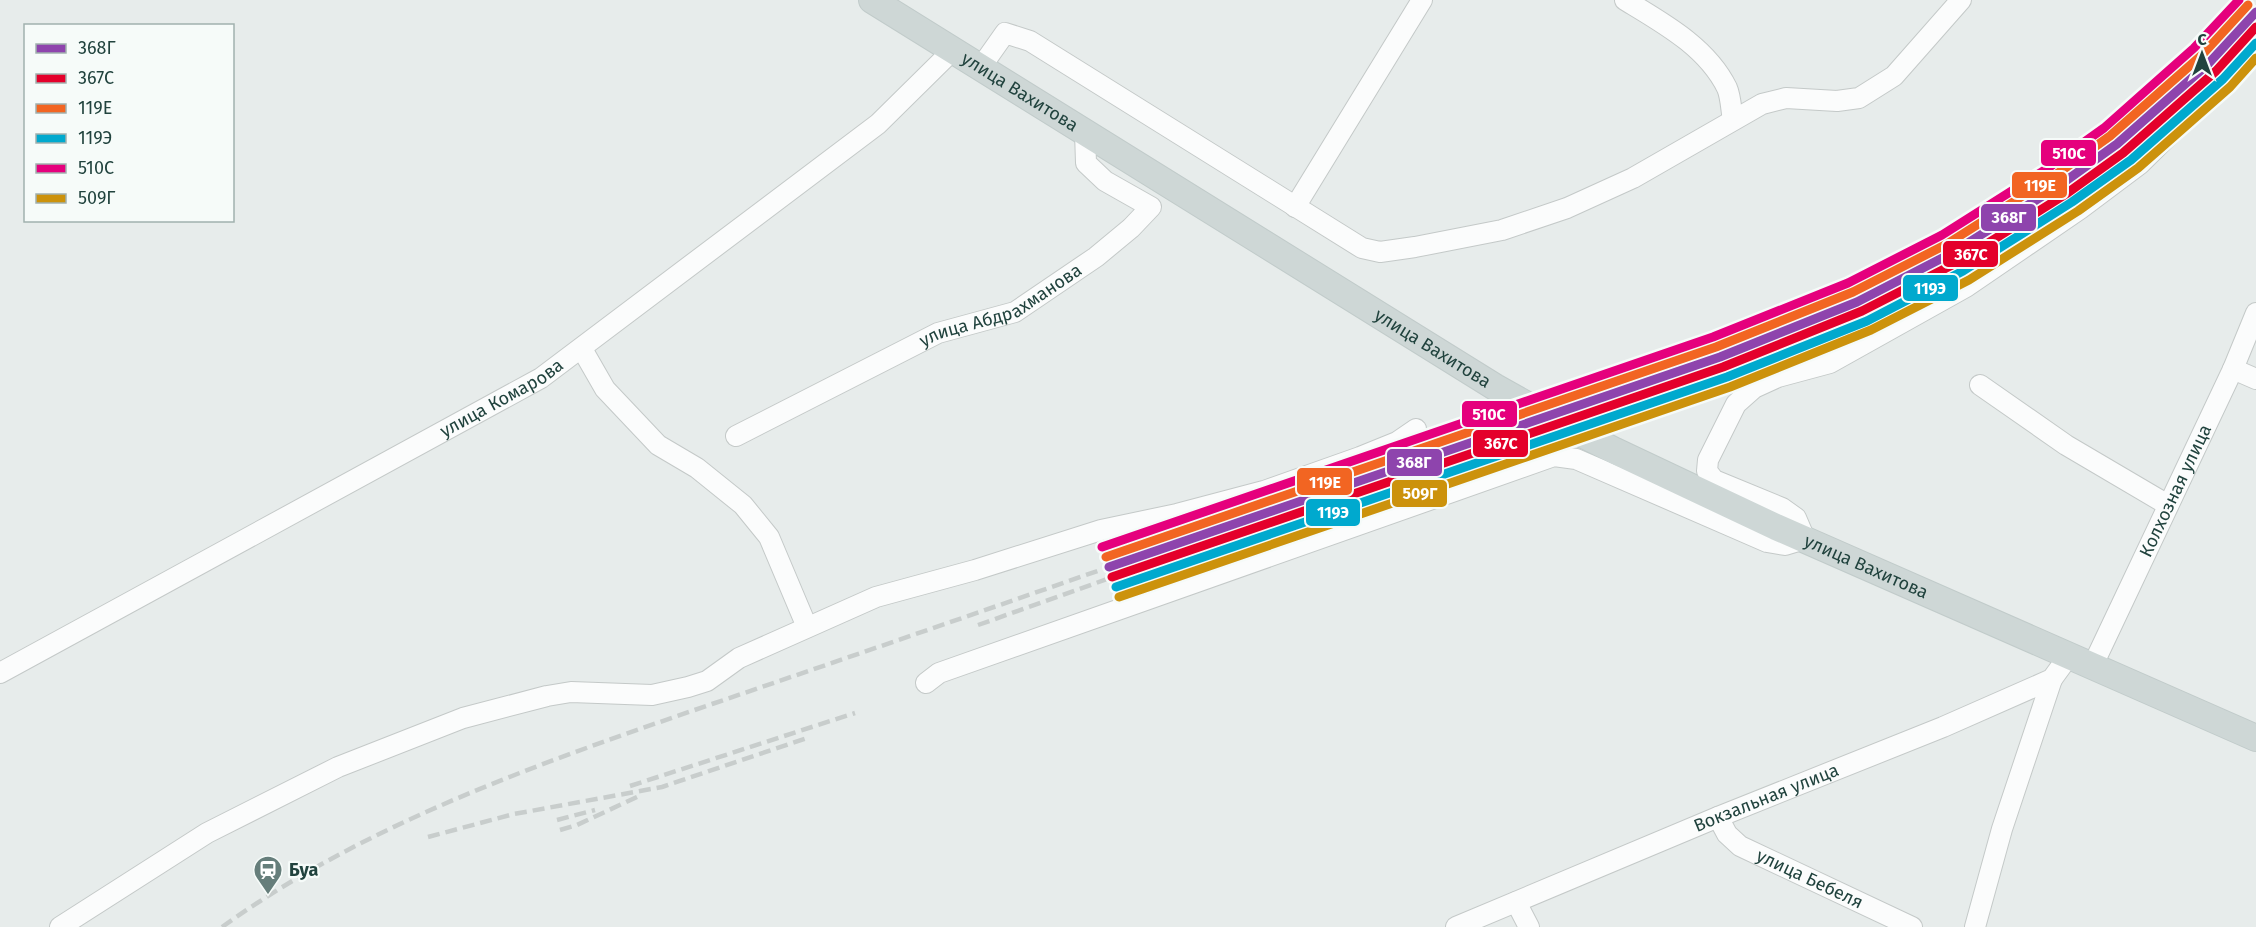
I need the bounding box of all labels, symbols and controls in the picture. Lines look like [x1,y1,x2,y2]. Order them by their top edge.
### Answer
legend [24,24,234,222]
north arrow [2172,24,2232,84]
text: С [2197,30,2207,49]
text: 368Г [78,37,116,59]
street label: улица Вахитова [957,47,1082,136]
text: 367С [78,67,114,89]
text: 119Е [78,97,112,119]
text: 119Э [78,127,112,149]
line badge: 510С [2040,139,2097,167]
text: 510С [2052,144,2087,163]
text: 510С [78,157,114,179]
line badge: 119Е [2011,171,2068,199]
text: 119Е [2024,176,2056,195]
text: 509Г [78,187,115,209]
line badge: 368Г [1980,203,2037,232]
text: 368Г [1991,208,2027,227]
line badge: 367С [1942,240,1999,268]
text: 367С [1953,245,1989,264]
street label: улица Абдрахманова [916,259,1086,352]
line badge: 119Э [1902,274,1959,302]
text: 119Э [1914,279,1946,298]
street label: улица Вахитова [1370,304,1495,393]
street label: улица Комарова [436,354,568,442]
line badge: 510С [1461,400,1518,428]
text: 510С [1472,405,1507,424]
street label: Колхозная улица [2135,421,2216,561]
line badge: 367С [1472,429,1529,458]
text: 367С [1483,434,1519,453]
line badge: 368Г [1386,448,1443,477]
text: 368Г [1396,453,1432,472]
line badge: 119Е [1296,467,1353,496]
text: 119Е [1309,473,1341,492]
line badge: 509Г [1391,479,1448,508]
text: 509Г [1403,484,1438,503]
line badge: 119Э [1305,498,1361,527]
text: 119Э [1317,503,1349,522]
street label: улица Вахитова [1801,530,1932,604]
street label: Вокзальная улица [1690,759,1842,837]
street label: улица Бебеля [1753,844,1867,913]
station icon: Буа [252,854,284,896]
place label: Буа [289,859,319,881]

